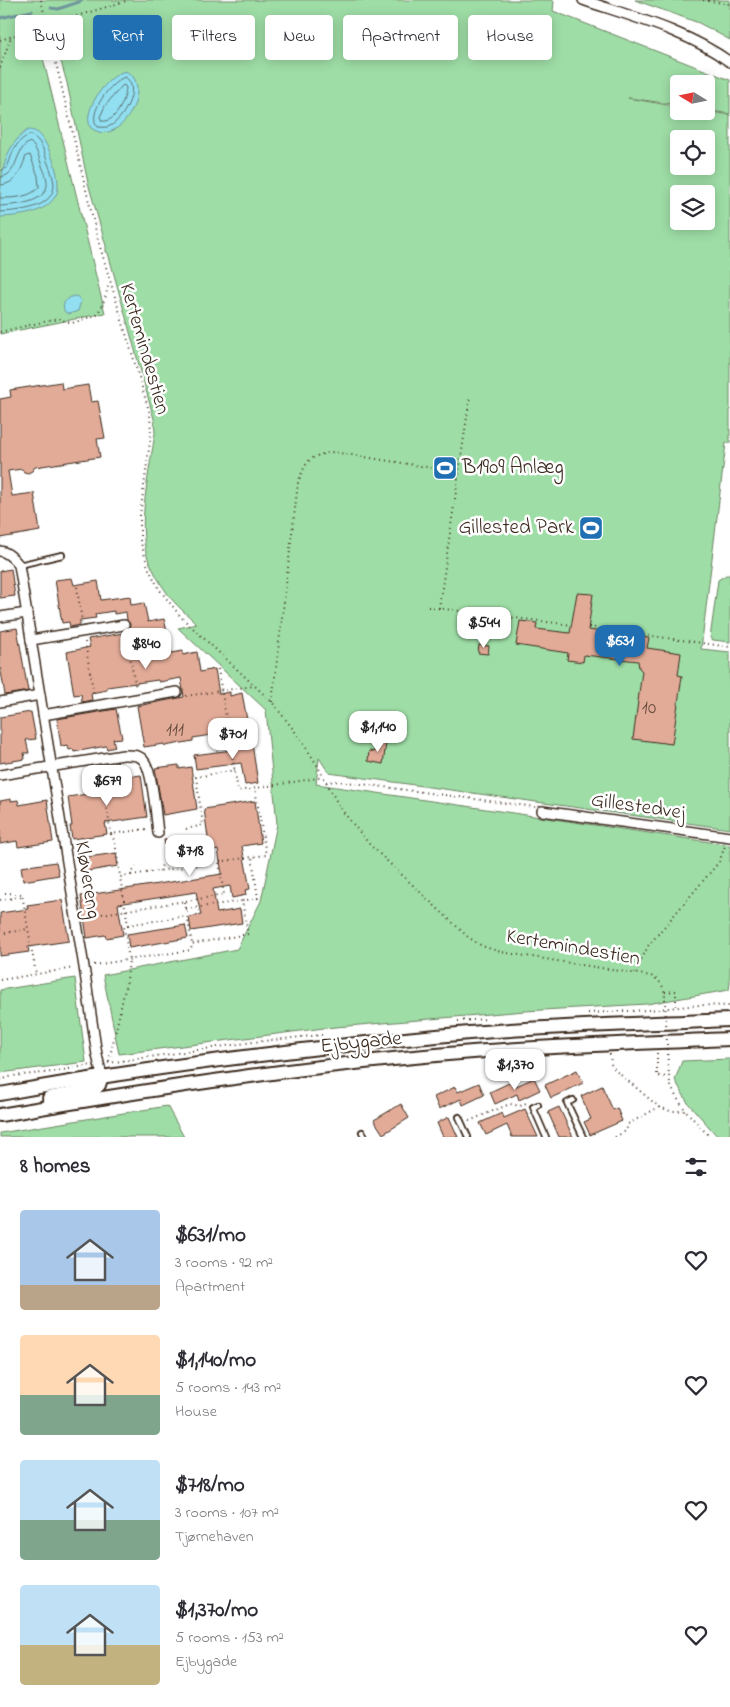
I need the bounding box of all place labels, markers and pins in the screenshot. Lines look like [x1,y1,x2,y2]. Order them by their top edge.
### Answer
place label: B1909 Anlæg [461,453,564,485]
sports icon: B1909 Anlæg [432,455,458,481]
place label: Gillested Park [458,513,575,543]
sports icon: Gillested Park [578,515,604,541]
pin: $544 [454,606,514,649]
pin: $631 [590,624,650,667]
pin: $840 [116,628,176,670]
pin: $1,140 [337,710,419,753]
pin: $701 [203,718,263,760]
pin: $679 [77,764,137,807]
pin: $718 [160,834,220,877]
pin: $1,370 [474,1048,556,1091]

